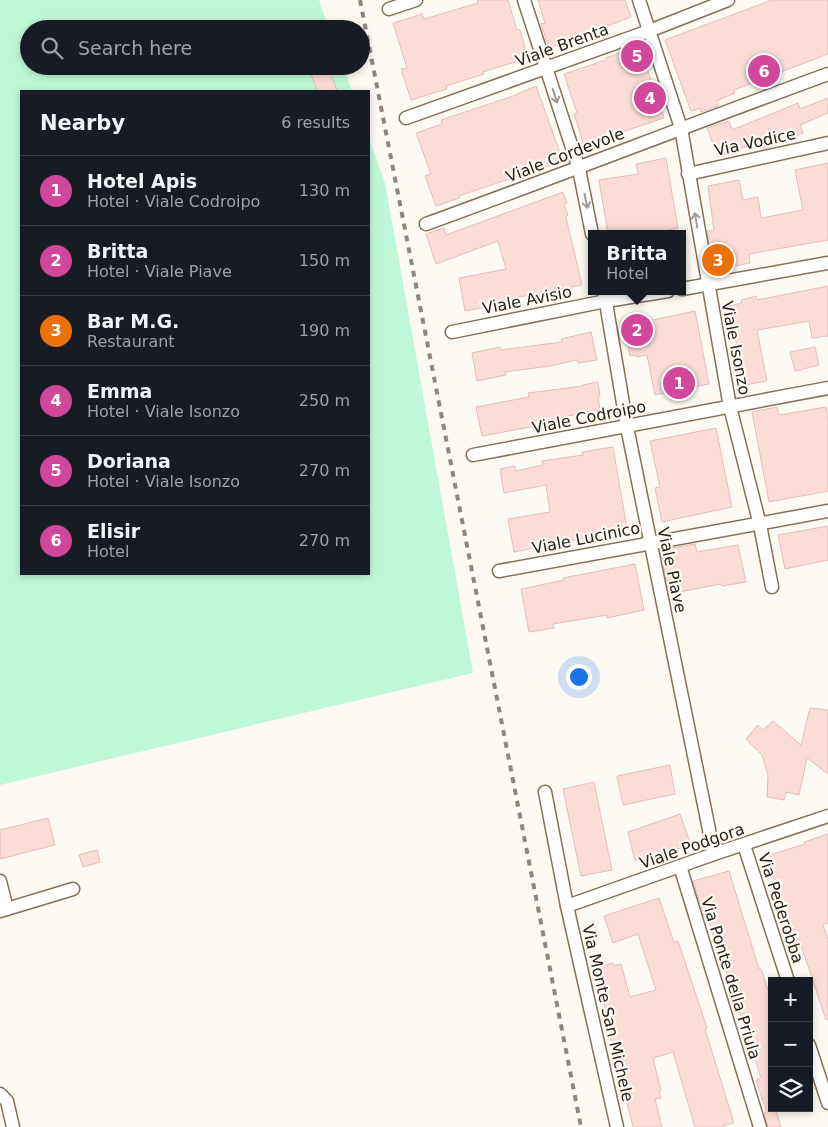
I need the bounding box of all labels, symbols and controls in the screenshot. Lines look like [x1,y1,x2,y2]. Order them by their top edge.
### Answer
street label: Viale Brenta [513,19,611,71]
search box [20,20,370,75]
icon: search [38,34,66,62]
text: Search here [78,37,192,59]
pin: 5 [621,37,653,75]
pin: 6 [748,52,780,90]
pin: 4 [634,79,666,117]
one-way arrow [551,88,560,104]
text: Nearby [40,111,125,135]
text: 6 results [281,113,350,132]
street label: Viale Cordevole [503,124,627,186]
street label: Via Vodice [713,124,797,160]
text: Hotel Apis [87,170,197,192]
text: 1 [50,181,62,200]
text: 130 m [299,181,350,200]
text: Hotel · Viale Codroipo [87,192,260,211]
one-way arrow [581,193,591,209]
one-way arrow [691,212,701,228]
popup [588,230,686,295]
text: Britta [87,240,148,262]
pin: 3 [702,241,734,279]
text: Britta [606,242,668,264]
text: 2 [50,251,62,270]
text: 150 m [299,251,350,270]
text: Hotel · Viale Piave [87,262,232,281]
text: Hotel [606,264,649,283]
street label: Viale Avisio [481,282,573,318]
street label: Viale Isonzo [718,299,754,397]
text: Bar M.G. [87,310,179,332]
pin: 2 [621,311,653,349]
text: 3 [50,321,62,340]
text: 190 m [299,321,350,340]
text: Restaurant [87,332,175,351]
pin: 1 [663,364,695,402]
text: Emma [87,380,152,402]
text: 4 [50,391,62,410]
text: 250 m [299,391,350,410]
street label: Viale Codroipo [530,397,648,437]
text: Hotel · Viale Isonzo [87,402,240,421]
text: Doriana [87,450,171,472]
text: 5 [50,461,62,480]
text: 270 m [299,461,350,480]
text: Hotel · Viale Isonzo [87,472,240,491]
street label: Viale Lucinico [530,518,642,558]
text: Elisir [87,520,140,542]
street label: Viale Piave [654,525,690,615]
text: 6 [50,531,62,550]
text: 270 m [299,531,350,550]
text: Hotel [87,542,129,561]
your location [566,664,592,690]
street label: Viale Podgora [637,819,747,873]
street label: Via Pederobba [754,850,808,966]
street label: Via Ponte della Priula [697,895,765,1061]
street label: Via Monte San Michele [578,922,638,1104]
map controls [768,977,813,1112]
button: + [768,977,813,1022]
button: − [768,1022,813,1067]
button: layers [768,1067,813,1112]

